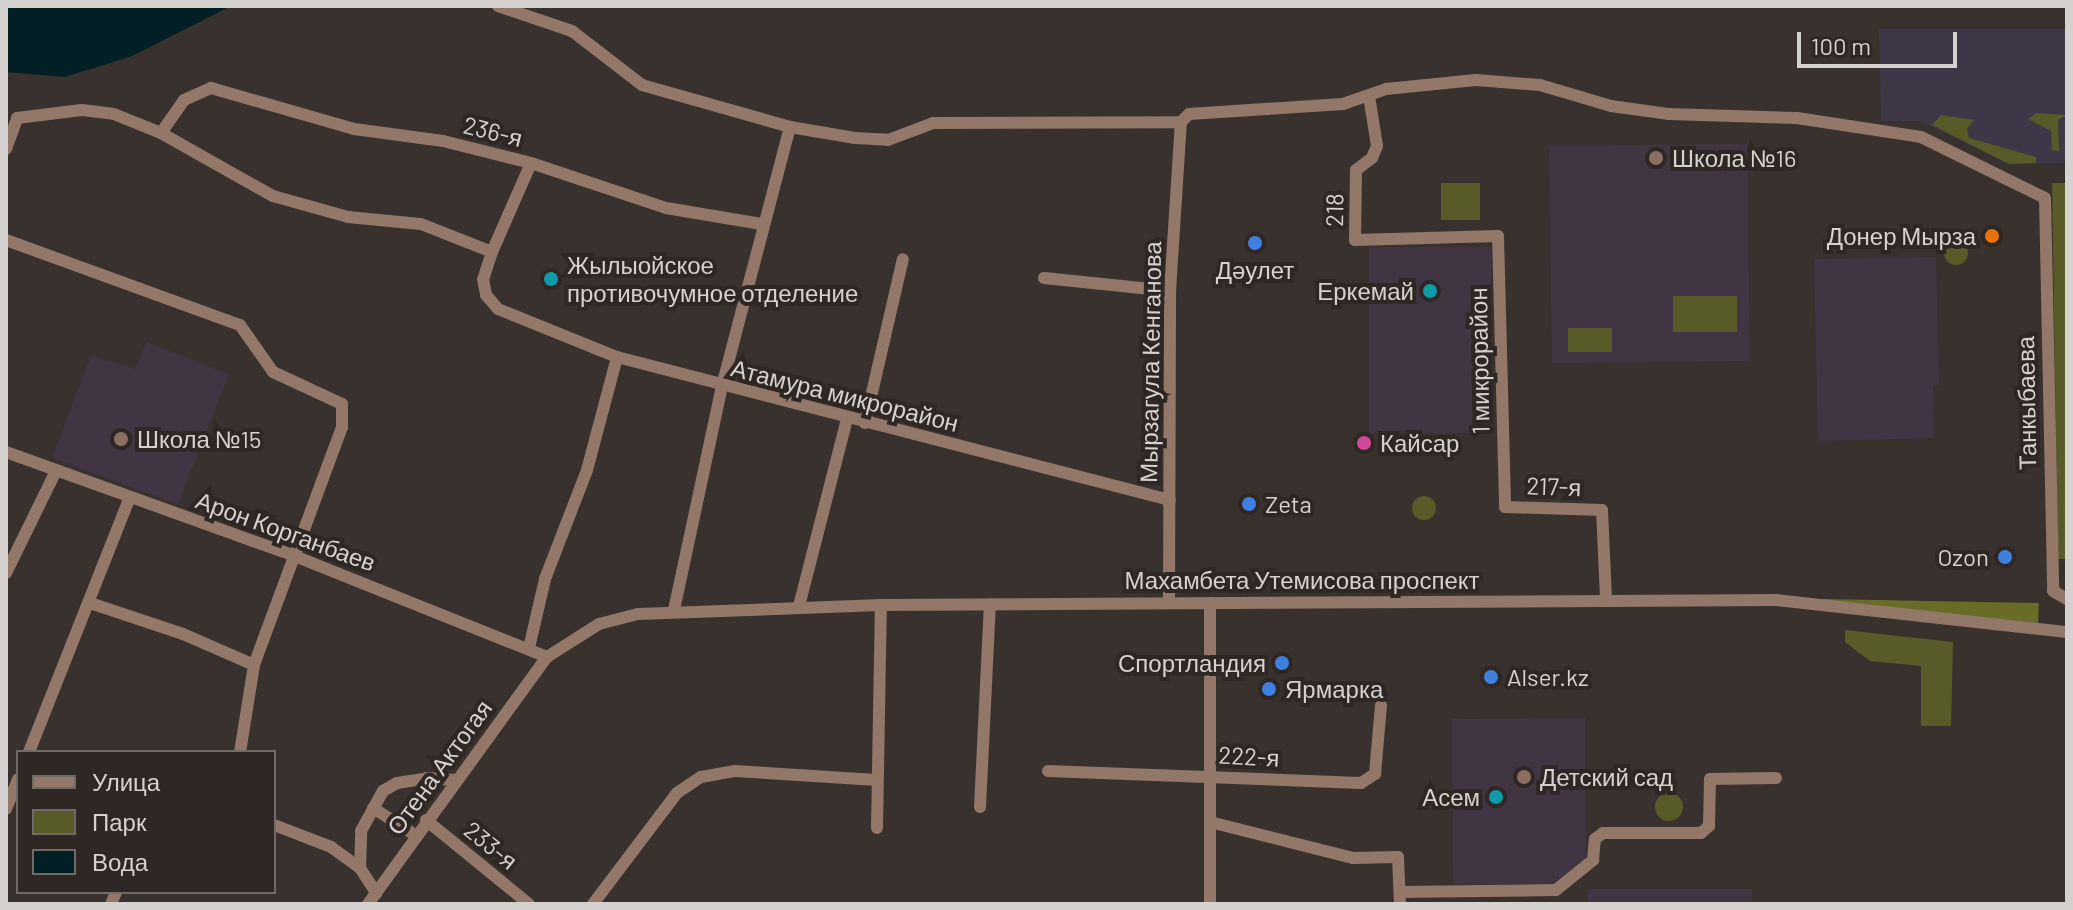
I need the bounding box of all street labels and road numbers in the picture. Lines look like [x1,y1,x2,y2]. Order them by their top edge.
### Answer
street label: 236-я [460,110,526,152]
street label: 218 [1319,193,1349,227]
street label: Мырзагула Кенганова [1133,241,1167,483]
street label: 1 микрорайон [1463,287,1495,435]
street label: Танкыбаева [2010,336,2042,470]
street label: Атамура микрорайон [728,353,962,437]
street label: 217-я [1526,471,1582,501]
street label: Арон Корганбаев [192,485,380,577]
street label: Махамбета Утемисова проспект [1124,566,1480,594]
street label: Отена Актогая [380,694,498,840]
street label: 222-я [1218,740,1280,772]
street label: 233-я [459,815,523,875]

